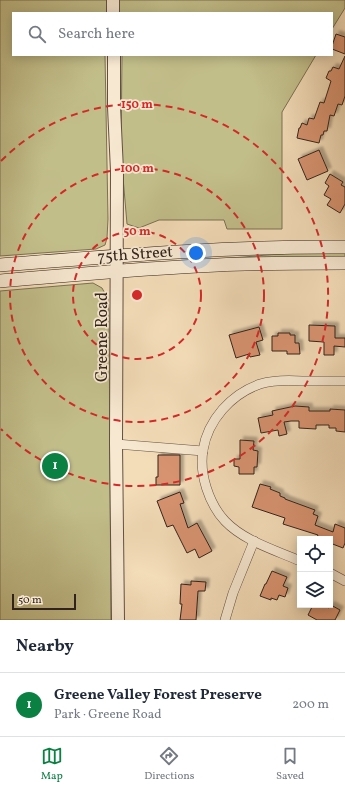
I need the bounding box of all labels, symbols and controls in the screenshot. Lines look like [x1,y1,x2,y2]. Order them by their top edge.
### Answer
search box [12,12,333,56]
icon: search [26,23,48,45]
text: Search here [58,24,135,45]
text: 150 m [121,97,153,113]
text: 100 m [120,161,154,177]
text: 50 m [123,224,151,240]
street label: 75th Street [97,241,174,269]
your location [186,243,206,263]
centre of rings [130,288,144,302]
street label: Greene Road [92,292,114,382]
pin: 1 [42,451,68,481]
map controls [297,536,333,608]
button: locate [297,536,333,572]
button: layers [297,572,333,608]
scale bar [12,592,76,611]
text: 50 m [18,593,42,608]
text: Nearby [16,635,74,658]
text: Greene Valley Forest Preserve [54,685,262,706]
text: 1 [26,696,32,714]
text: 200 m [292,696,329,714]
text: Park · Greene Road [54,706,161,724]
tab: Map [41,745,63,784]
tab: Directions [144,745,195,784]
tab: Saved [276,745,304,784]

